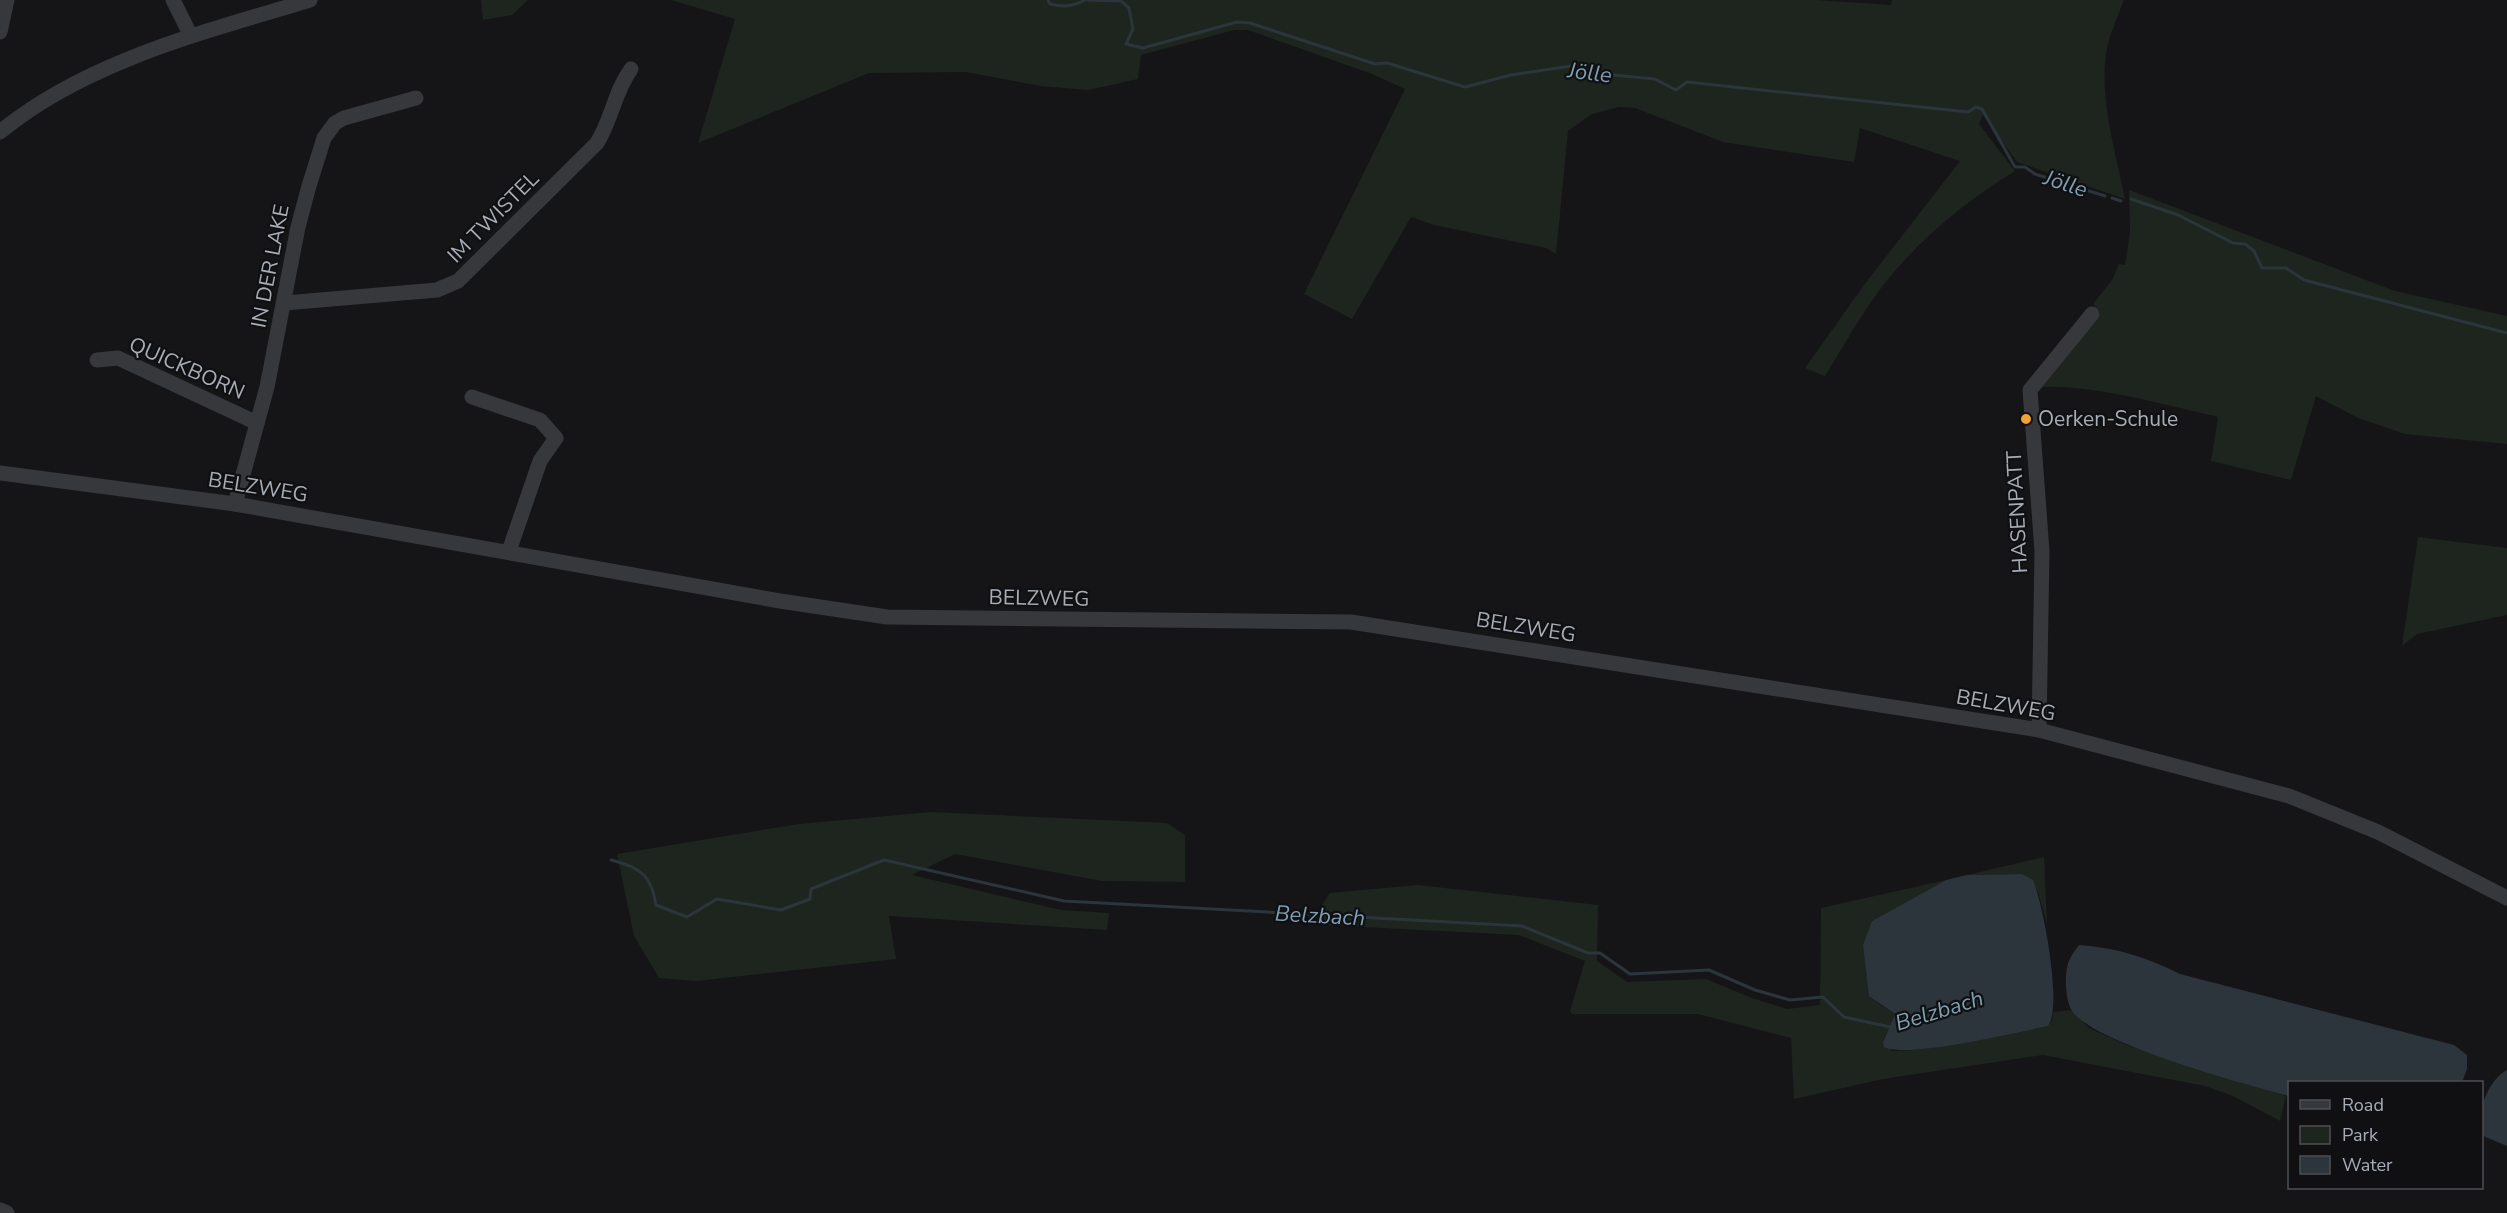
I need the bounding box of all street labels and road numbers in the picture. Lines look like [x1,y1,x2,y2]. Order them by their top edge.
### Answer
street label: IM TWISTEL [441,165,545,269]
street label: IN DER LAKE [244,202,296,330]
street label: QUICKBORN [125,330,249,406]
street label: HASENPATT [2000,450,2034,574]
street label: BELZWEG [206,465,310,509]
street label: BELZWEG [988,583,1090,613]
street label: BELZWEG [1474,605,1578,649]
street label: BELZWEG [1954,682,2058,728]

